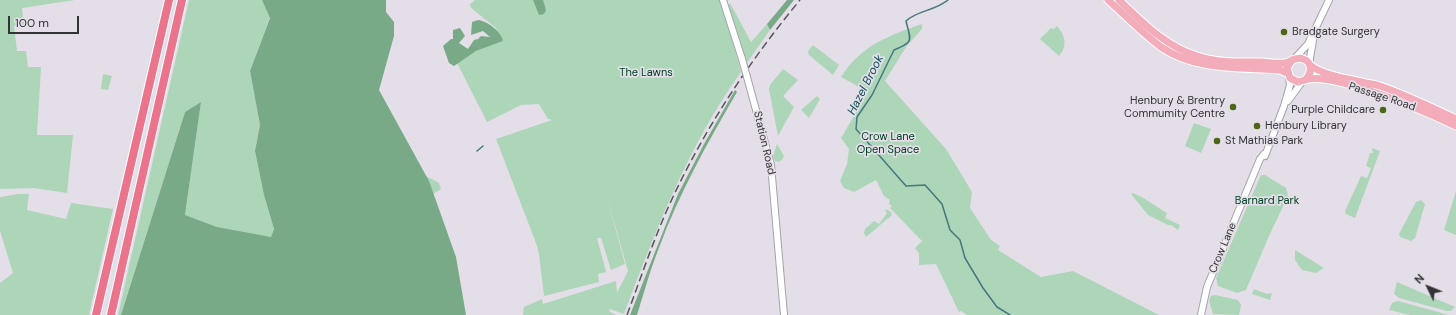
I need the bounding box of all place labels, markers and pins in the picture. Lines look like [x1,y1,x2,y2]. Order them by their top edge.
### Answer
place label: Bradgate Surgery [1292,25,1380,39]
marker: Bradgate Surgery [1279,27,1289,37]
place label: Henbury & Brentry Commumity Centre [1124,94,1225,120]
marker: Henbury & Brentry Commumity Centre [1228,102,1238,112]
place label: Purple Childcare [1291,103,1375,117]
marker: Purple Childcare [1378,105,1388,115]
place label: Henbury Library [1265,119,1347,133]
marker: Henbury Library [1252,121,1262,131]
place label: St Mathias Park [1225,134,1303,148]
marker: St Mathias Park [1212,136,1222,146]

